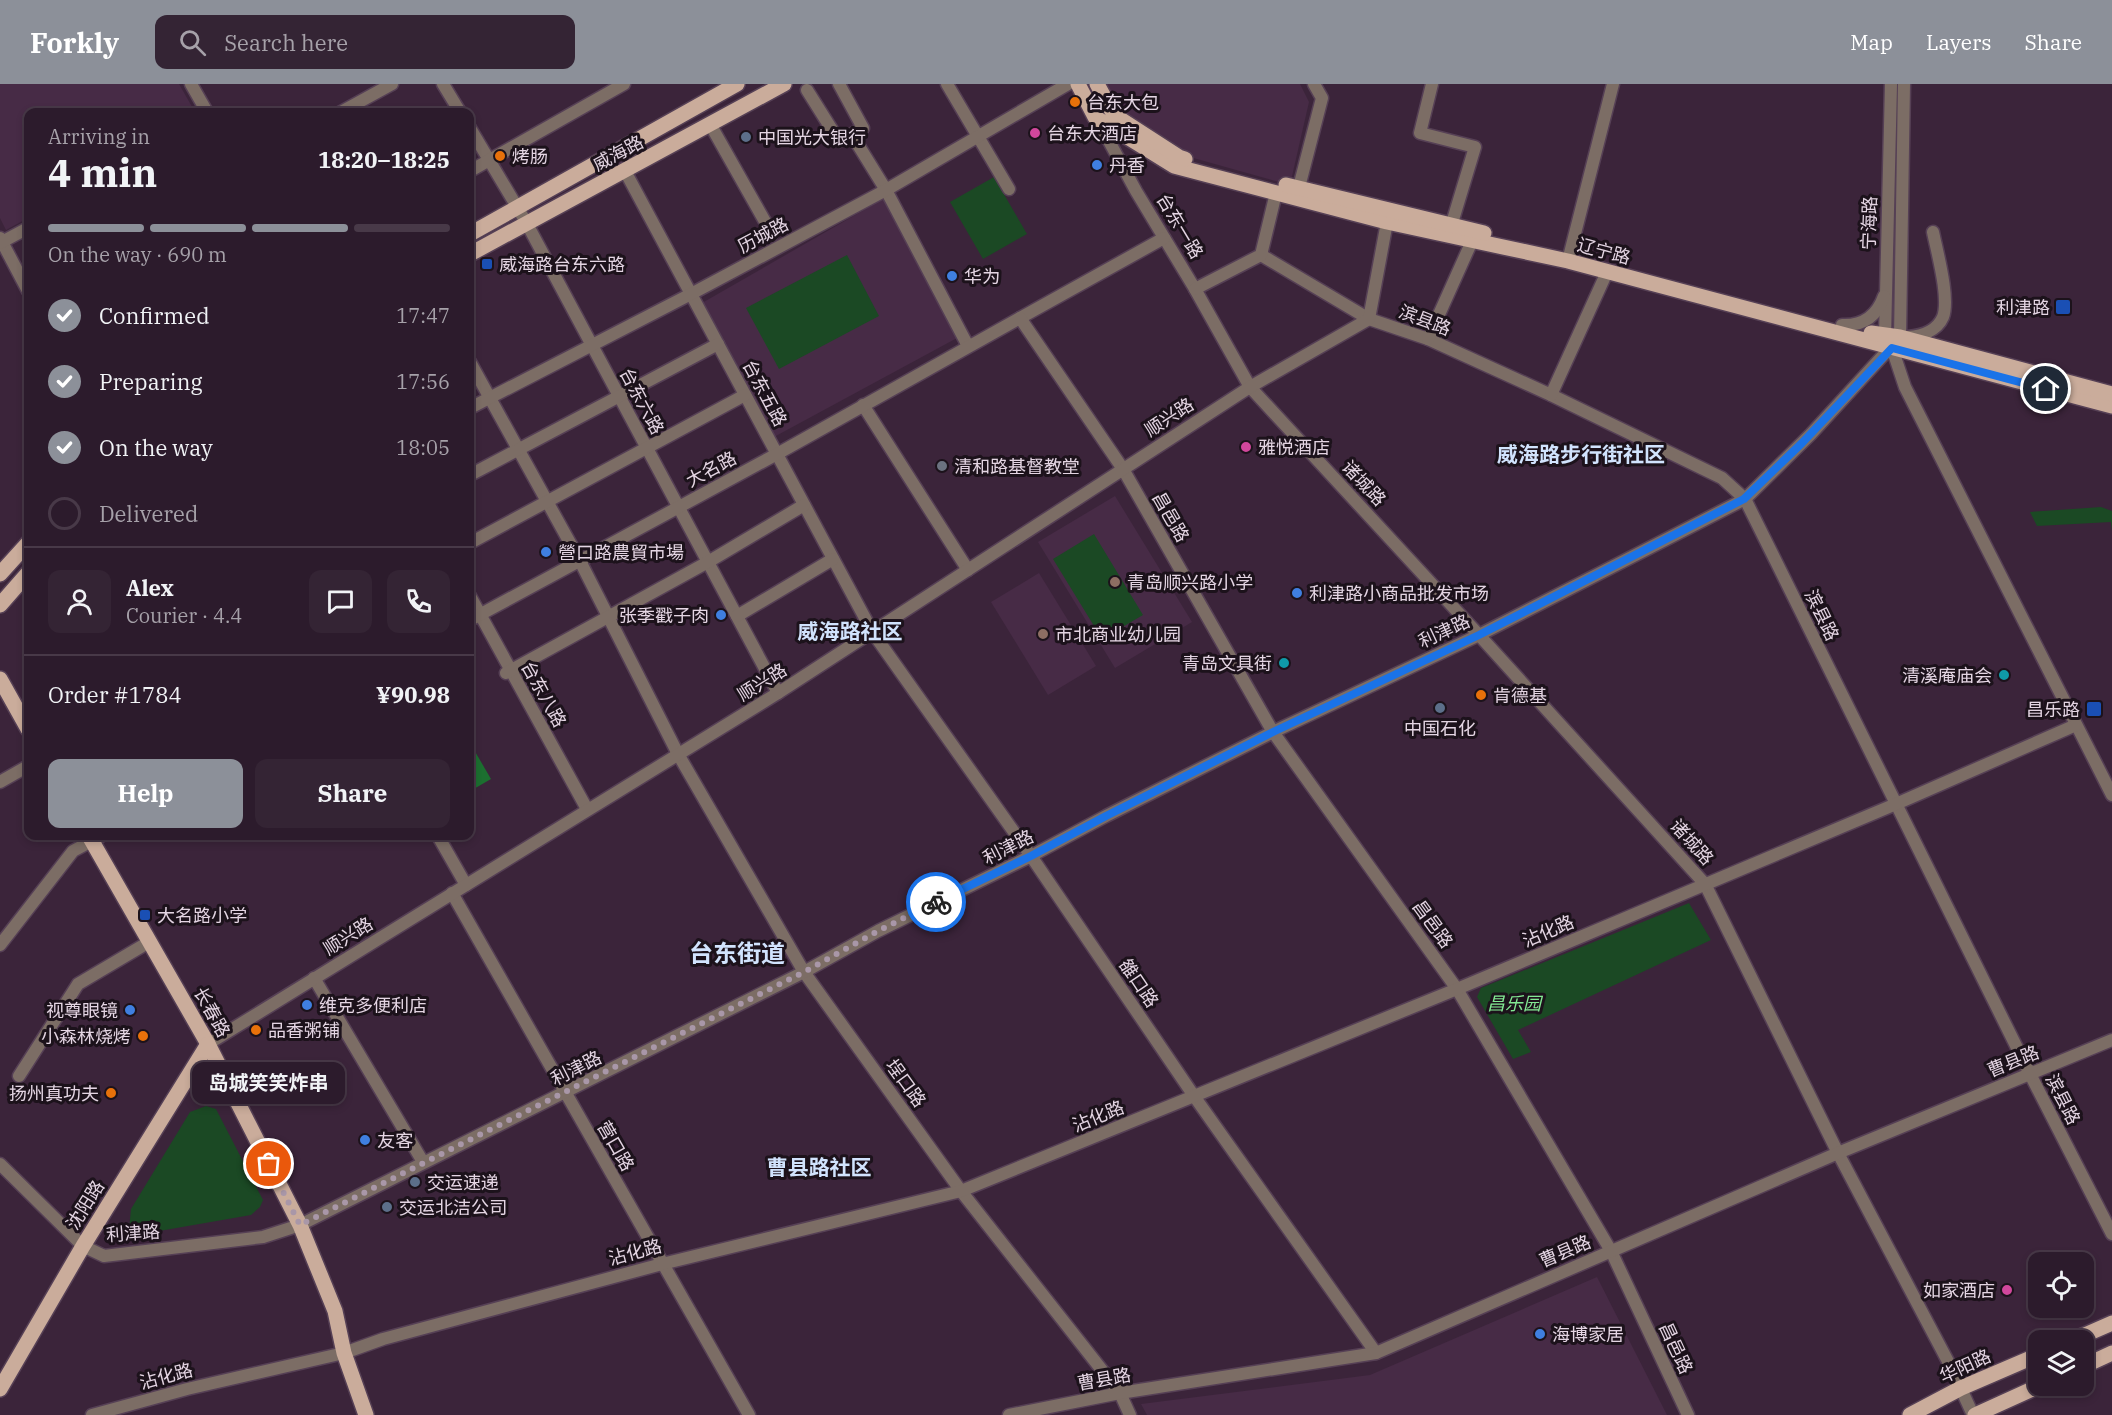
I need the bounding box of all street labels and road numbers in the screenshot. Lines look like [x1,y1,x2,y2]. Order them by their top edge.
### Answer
street label: 威海路 [589,130,647,176]
street label: 台东一路 [1152,189,1208,263]
street label: 宁海路 [1857,196,1881,250]
street label: 历城路 [734,212,792,258]
street label: 辽宁路 [1575,233,1633,269]
street label: 滨县路 [1396,300,1454,340]
street label: 台东五路 [738,356,792,430]
street label: 台东六路 [615,364,669,438]
street label: 顺兴路 [1140,393,1198,441]
street label: 大名路 [682,446,740,492]
street label: 诸城路 [1337,455,1391,511]
street label: 昌邑路 [1148,488,1194,546]
street label: 滨县路 [1800,586,1844,644]
street label: 利津路 [1415,609,1473,653]
street label: 台东八路 [516,657,572,731]
street label: 顺兴路 [733,658,791,706]
street label: 诸城路 [1665,814,1719,870]
street label: 利津路 [979,824,1037,870]
street label: 昌邑路 [1408,895,1458,953]
street label: 沾化路 [1519,910,1577,952]
street label: 顺兴路 [319,912,377,960]
street label: 雒口路 [1114,954,1164,1012]
street label: 长春路 [189,983,235,1041]
street label: 曹县路 [1984,1040,2042,1082]
street label: 利津路 [547,1045,605,1091]
street label: 埕口路 [881,1054,931,1112]
street label: 滨县路 [2040,1070,2086,1128]
street label: 沾化路 [1069,1095,1127,1137]
street label: 营口路 [593,1117,639,1175]
street label: 沈阳路 [61,1176,109,1234]
street label: 利津路 [105,1220,161,1246]
street label: 曹县路 [1536,1230,1594,1272]
street label: 沾化路 [606,1234,664,1270]
street label: 昌邑路 [1654,1319,1698,1377]
street label: 华阳路 [1936,1344,1994,1388]
street label: 沾化路 [137,1358,195,1394]
street label: 曹县路 [1075,1363,1133,1395]

